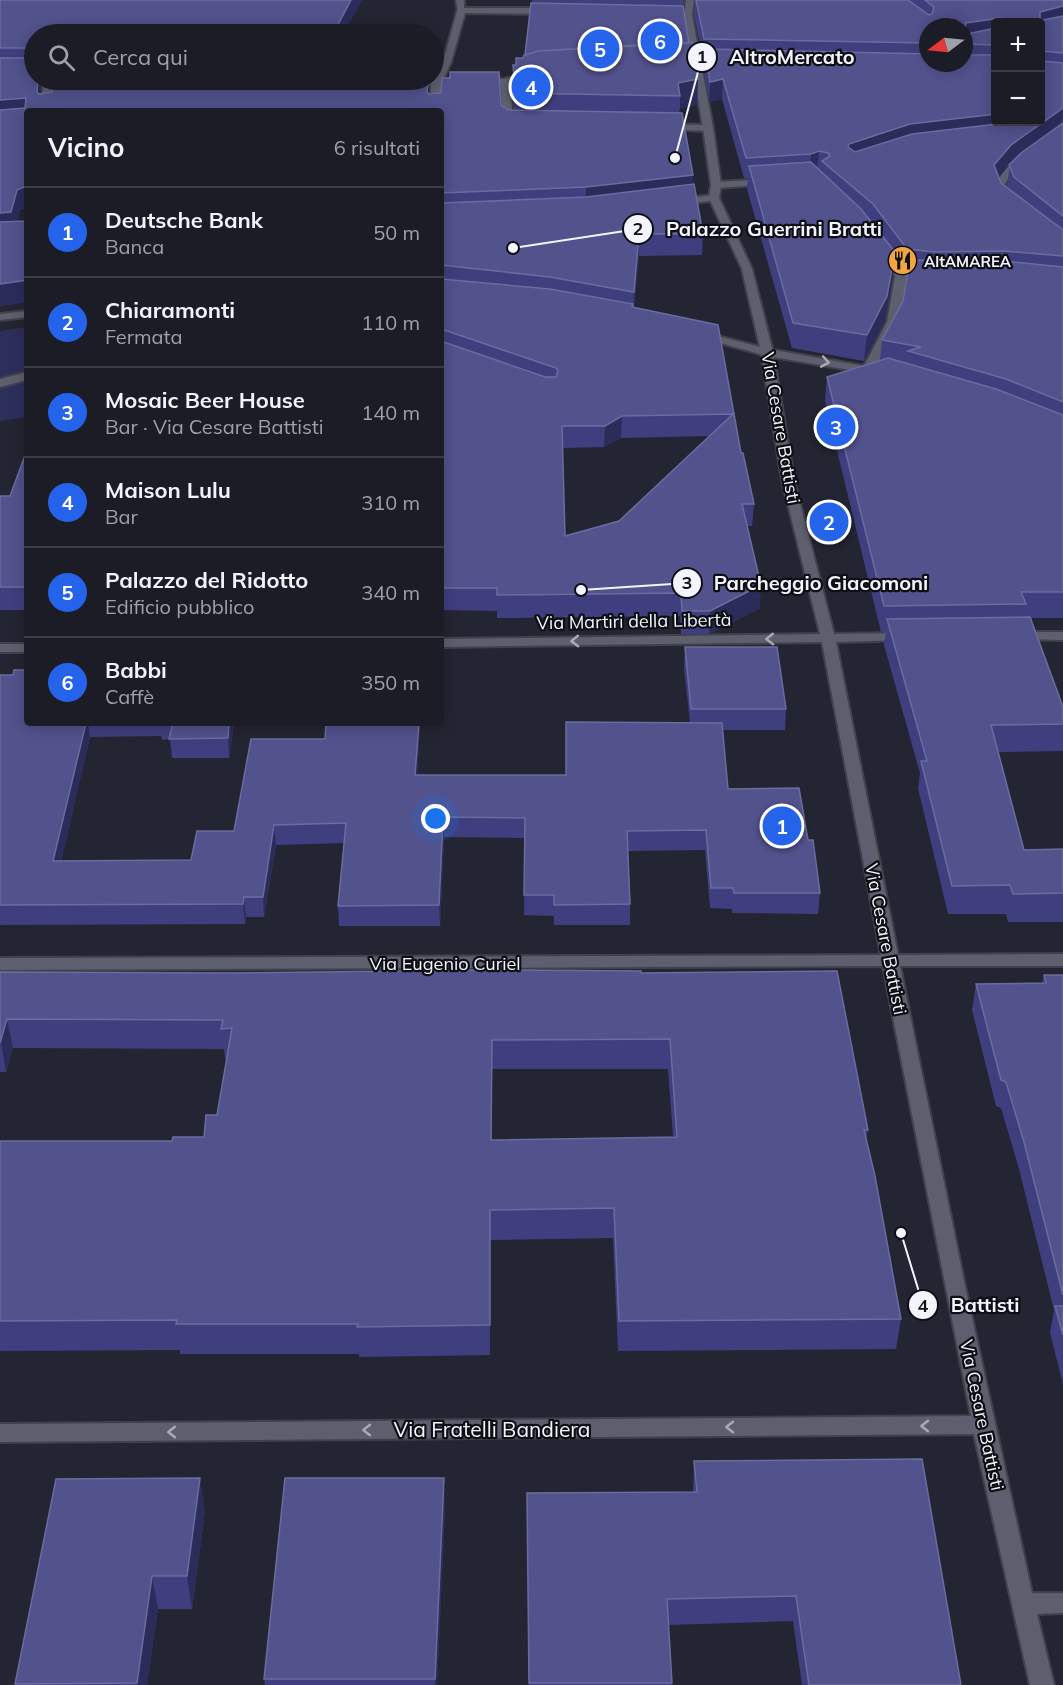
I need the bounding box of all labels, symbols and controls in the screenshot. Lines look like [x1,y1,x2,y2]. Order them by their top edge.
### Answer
pin: 6 [640,18,680,63]
north arrow [919,18,973,72]
map controls [991,18,1045,126]
button: + [991,18,1045,72]
search box [24,24,444,90]
pin: 5 [580,26,620,72]
callout: AltroMercato [687,38,866,76]
icon: search [45,41,78,74]
text: Cerca qui [93,43,188,71]
text: AltroMercato [729,44,855,69]
text: 1 [697,45,707,68]
pin: 4 [512,64,550,110]
button: − [991,72,1045,126]
text: Vicino [48,131,125,164]
text: 6 risultati [334,135,420,160]
text: Deutsche Bank [105,206,263,234]
callout: Palazzo Guerrini Bratti [623,210,894,248]
text: Palazzo Guerrini Bratti [666,216,882,241]
text: 2 [633,217,643,240]
text: 1 [62,220,74,245]
text: 50 m [373,220,420,245]
text: Banca [105,234,164,259]
restaurant icon: AltAMAREA [887,245,919,277]
place label: AltAMAREA [924,252,1012,271]
text: Chiaramonti [105,296,235,324]
text: 2 [62,310,74,335]
text: 110 m [361,310,420,335]
text: Fermata [105,324,183,349]
street label: Via Cesare Battisti [756,350,806,506]
one-way arrow [820,355,830,368]
text: Mosaic Beer House [105,386,305,414]
text: 3 [62,400,74,425]
text: 140 m [361,400,420,425]
pin: 3 [816,404,856,450]
text: Bar · Via Cesare Battisti [105,414,324,439]
text: Maison Lulu [105,476,231,504]
text: 4 [62,490,74,515]
text: 310 m [361,490,420,515]
pin: 2 [810,500,848,544]
text: Bar [105,504,138,529]
callout: Parcheggio Giacomoni [672,564,940,602]
text: Palazzo del Ridotto [105,566,308,594]
text: Parcheggio Giacomoni [714,570,928,595]
text: 3 [682,571,692,594]
text: 5 [62,580,74,605]
text: 340 m [361,580,420,605]
text: Edificio pubblico [105,594,254,619]
street label: Via Martiri della Libertà [536,608,732,634]
one-way arrow [765,633,774,645]
one-way arrow [570,635,579,648]
text: Babbi [105,656,167,684]
text: 6 [62,670,74,695]
text: 350 m [361,670,420,695]
text: Caffè [105,684,154,709]
your location [421,804,450,833]
pin: 1 [762,804,802,848]
street label: Via Cesare Battisti [860,861,912,1017]
street label: Via Eugenio Curiel [369,952,521,975]
callout: Battisti [908,1286,1031,1324]
text: Battisti [951,1292,1019,1317]
text: 4 [918,1294,929,1317]
street label: Via Cesare Battisti [955,1337,1009,1493]
street label: Via Fratelli Bandiera [394,1416,590,1442]
one-way arrow [921,1420,930,1432]
one-way arrow [726,1421,735,1433]
one-way arrow [363,1424,372,1436]
one-way arrow [168,1426,177,1438]

